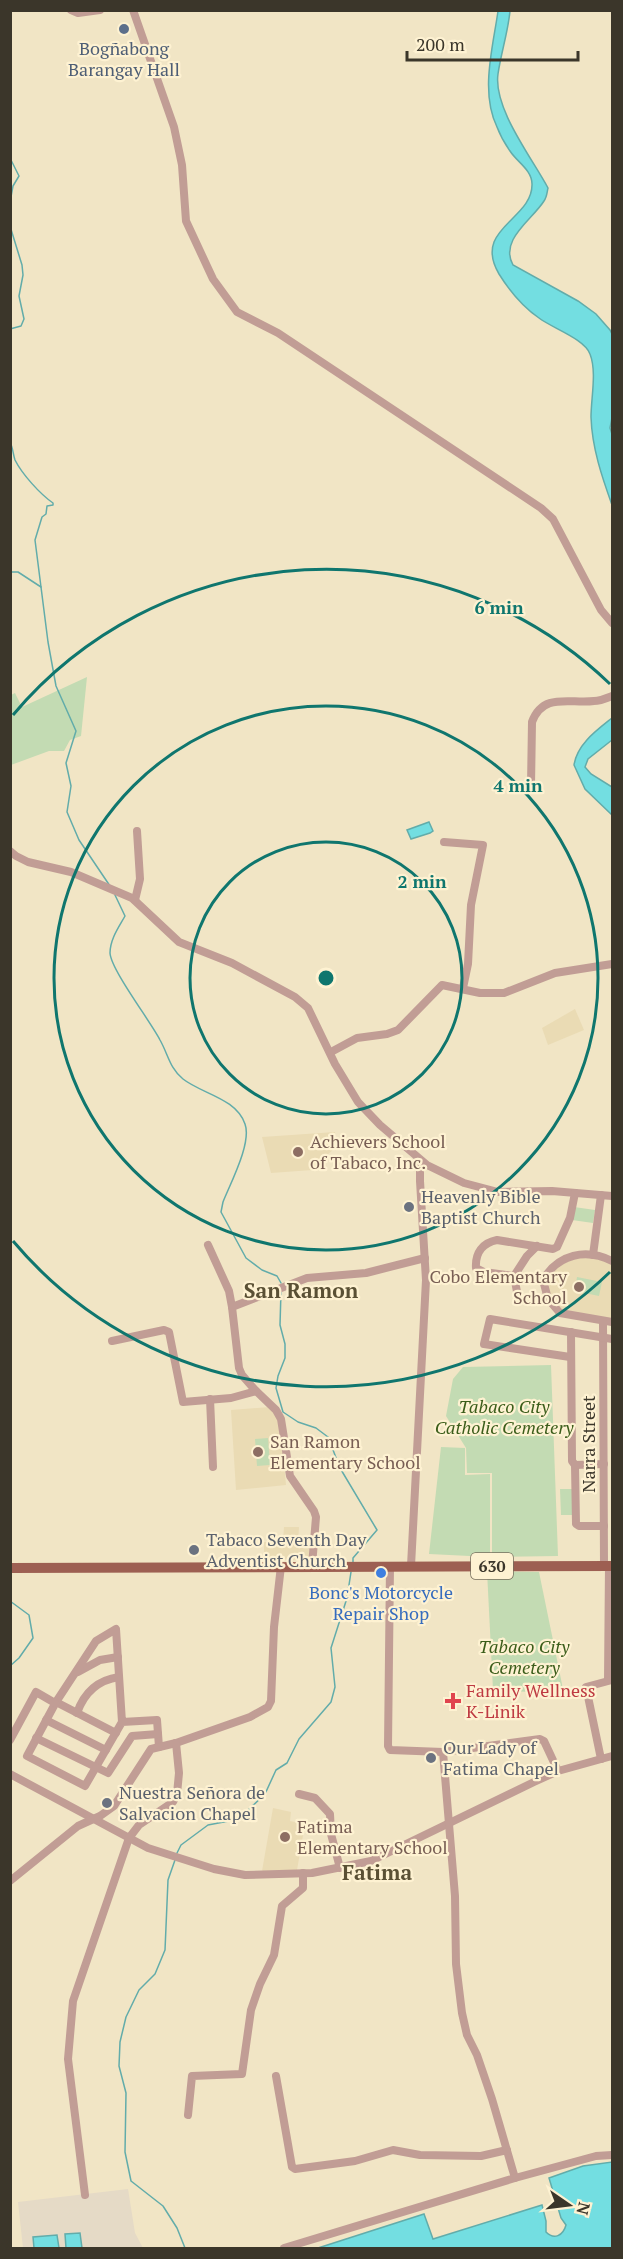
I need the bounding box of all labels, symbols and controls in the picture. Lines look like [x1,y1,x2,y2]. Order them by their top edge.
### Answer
marker: Bogñabong Barangay Hall [117,22,131,36]
scale bar [407,24,578,62]
text: 200 m [416,32,465,56]
place label: Bogñabong Barangay Hall [68,36,180,81]
text: 6 min [474,595,524,619]
text: 4 min [493,773,543,797]
text: 2 min [397,869,447,893]
centre of rings [316,968,336,988]
place label: Achievers School of Tabaco, Inc. [310,1129,446,1174]
marker: Achievers School of Tabaco, Inc. [291,1145,305,1159]
place label: Heavenly Bible Baptist Church [421,1184,541,1229]
marker: Heavenly Bible Baptist Church [402,1200,416,1214]
place label: Cobo Elementary School [429,1264,568,1309]
district label: San Ramon [244,1276,359,1304]
marker: Cobo Elementary School [572,1280,586,1294]
park label: Tabaco City Catholic Cemetery [435,1394,574,1439]
street label: Narra Street [576,1395,600,1493]
place label: San Ramon Elementary School [270,1429,421,1474]
marker: San Ramon Elementary School [251,1445,265,1459]
place label: Tabaco Seventh Day Adventist Church [206,1527,367,1572]
marker: Tabaco Seventh Day Adventist Church [187,1543,201,1557]
road number: 630 [471,1553,513,1579]
marker: Bonc's Motorcycle Repair Shop [374,1566,388,1580]
place label: Bonc's Motorcycle Repair Shop [309,1580,453,1625]
park label: Tabaco City Cemetery [479,1634,570,1679]
place label: Family Wellness K-Linik [466,1678,596,1723]
marker: Family Wellness K-Linik [444,1692,462,1710]
place label: Our Lady of Fatima Chapel [443,1735,559,1780]
marker: Our Lady of Fatima Chapel [424,1751,438,1765]
place label: Nuestra Señora de Salvacion Chapel [119,1780,265,1825]
marker: Nuestra Señora de Salvacion Chapel [100,1796,114,1810]
place label: Fatima Elementary School [297,1814,448,1859]
marker: Fatima Elementary School [278,1830,292,1844]
district label: Fatima [342,1858,412,1886]
north arrow [539,2175,599,2235]
text: N [571,2200,596,2217]

